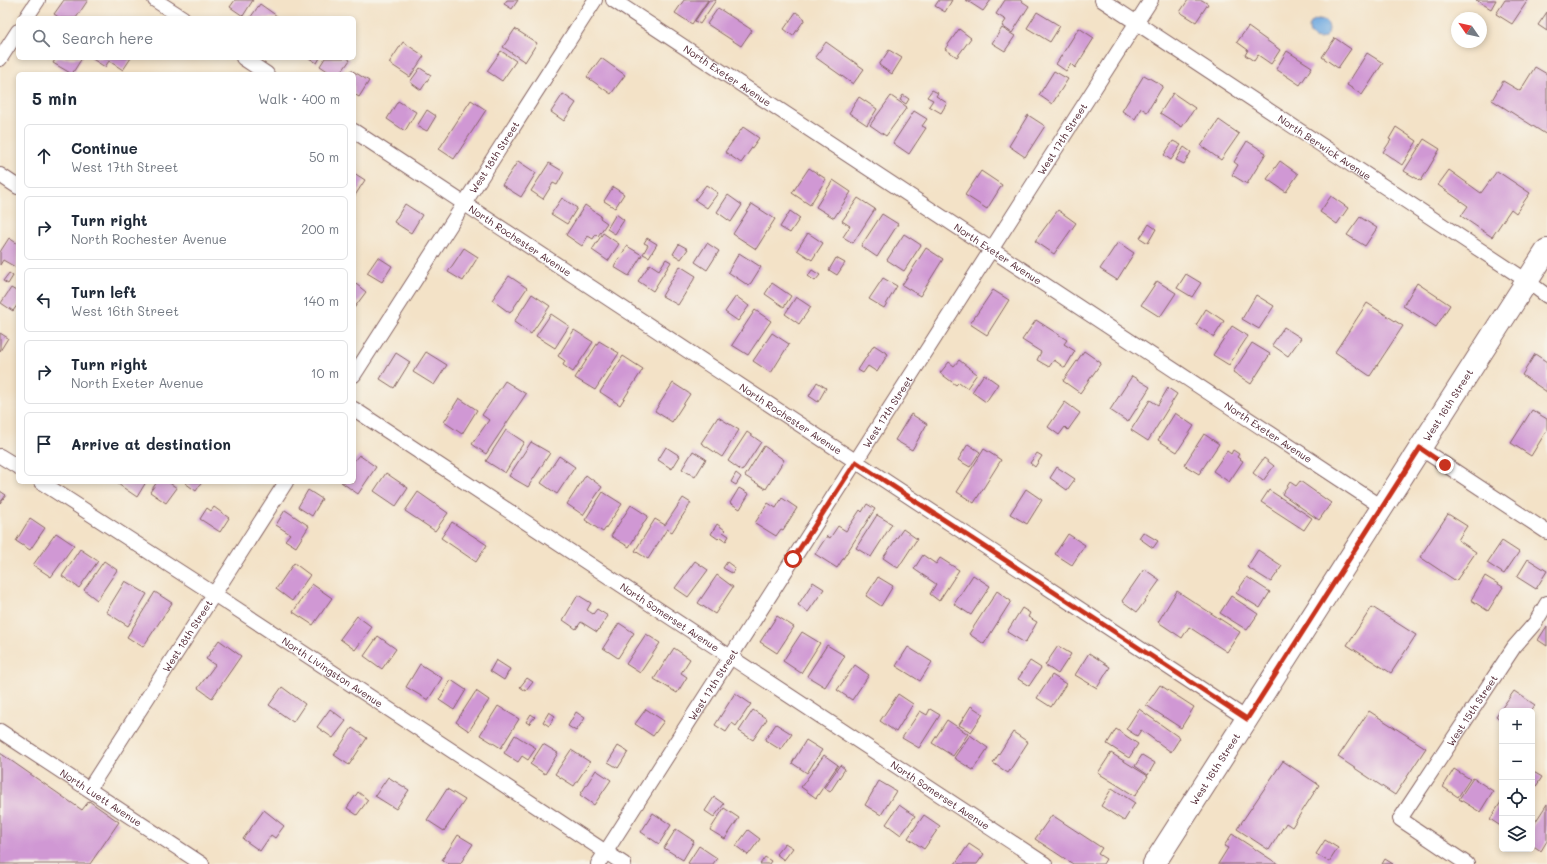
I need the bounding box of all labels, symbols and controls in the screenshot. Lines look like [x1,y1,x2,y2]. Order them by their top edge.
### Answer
north arrow [1451,12,1487,48]
search box [16,16,356,60]
icon: search [30,27,52,49]
text: Search here [62,28,153,48]
street label: North Exeter Avenue [681,41,774,109]
text: 5 min [32,87,77,109]
text: Walk · 400 m [258,90,340,107]
street label: West 17th Street [1034,100,1090,177]
street label: North Berwick Avenue [1275,111,1374,183]
street label: West 18th Street [466,118,522,196]
text: Continue [71,138,138,158]
icon: ahead [33,145,55,167]
text: 50 m [309,148,339,165]
text: West 17th Street [71,158,178,175]
street label: North Rochester Avenue [466,202,574,279]
text: Turn right [71,210,148,230]
icon: right [33,217,55,239]
text: 200 m [301,220,339,237]
street label: North Exeter Avenue [951,220,1044,288]
text: North Rochester Avenue [71,230,227,247]
text: Turn left [71,282,136,302]
icon: left [33,289,55,311]
text: 140 m [303,292,339,309]
text: West 16th Street [71,302,179,319]
text: Turn right [71,354,148,374]
icon: right [33,361,55,383]
text: 10 m [311,364,339,381]
street label: West 16th Street [1419,366,1476,444]
street label: West 17th Street [859,373,916,450]
text: North Exeter Avenue [71,374,204,391]
street label: North Rochester Avenue [737,380,845,457]
street label: North Exeter Avenue [1222,398,1315,466]
icon: arrive [33,433,55,455]
text: Arrive at destination [71,434,231,454]
route end [1436,456,1454,474]
route start [784,550,802,568]
street label: North Somerset Avenue [618,579,722,655]
street label: West 18th Street [159,597,216,675]
street label: North Livingston Avenue [279,634,386,710]
street label: West 17th Street [685,646,741,723]
street label: West 15th Street [1443,672,1501,749]
map controls [1499,708,1535,852]
button: + [1499,708,1535,744]
street label: West 16th Street [1187,730,1243,808]
button: − [1499,744,1535,780]
street label: North Somerset Avenue [888,757,992,833]
street label: North Luett Avenue [57,766,145,830]
button: locate [1499,780,1535,816]
button: layers [1499,816,1535,852]

